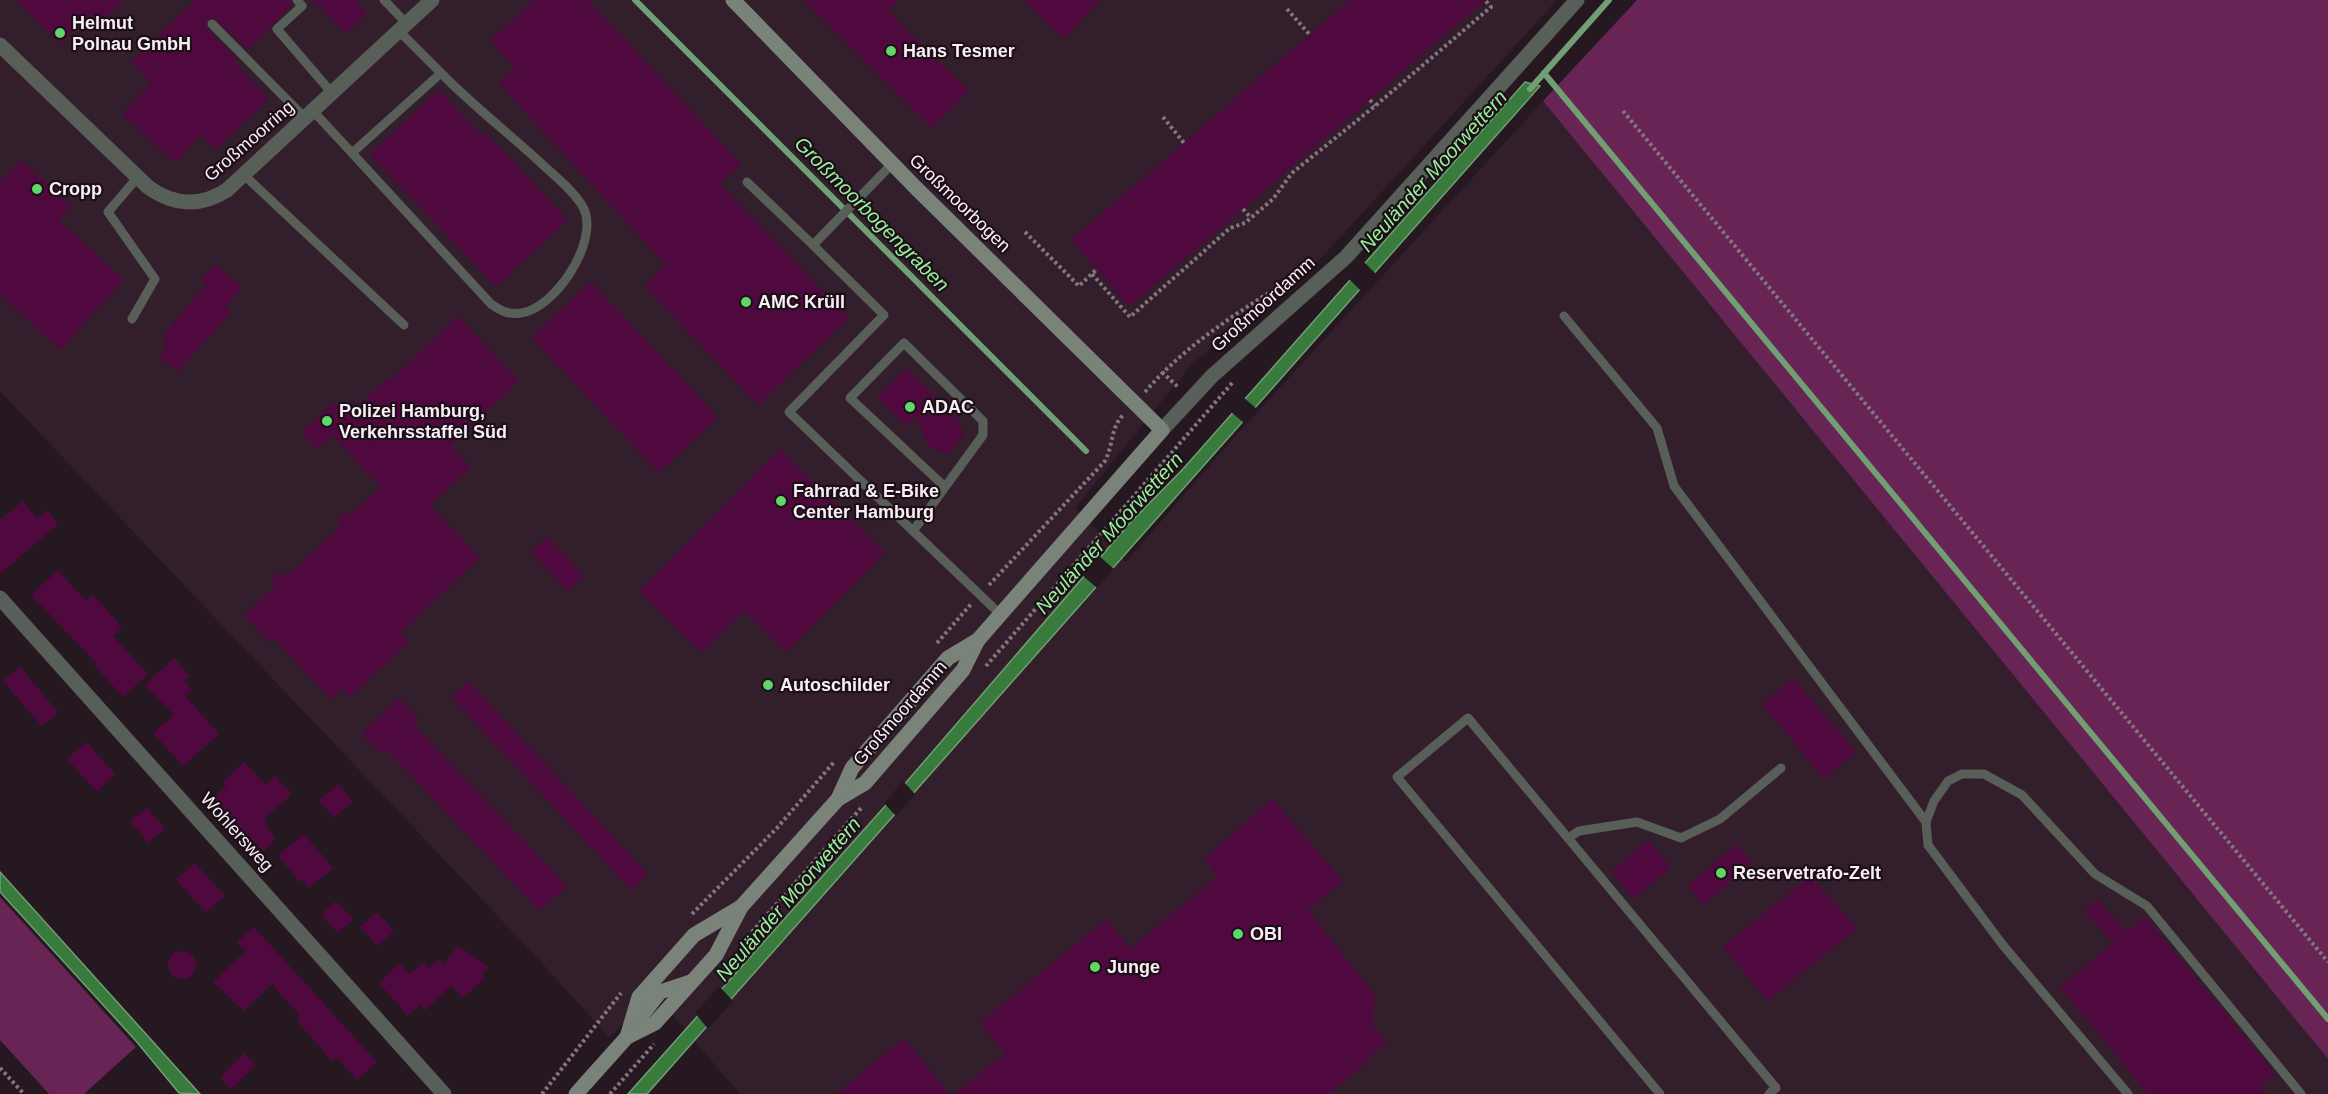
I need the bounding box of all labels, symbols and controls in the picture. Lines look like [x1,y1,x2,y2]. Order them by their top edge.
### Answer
place label: Helmut Polnau GmbH [72,13,191,54]
marker: Helmut Polnau GmbH [53,26,67,40]
place label: Hans Tesmer [903,41,1015,61]
marker: Hans Tesmer [884,44,898,58]
water label: Neuländer Moorwettern [1355,86,1511,256]
street label: Großmoorring [200,97,298,185]
water label: Großmoorbogengraben [790,132,954,296]
street label: Großmoorbogen [906,150,1014,256]
place label: Cropp [49,179,102,199]
marker: Cropp [30,182,44,196]
street label: Großmoordamm [1207,252,1319,356]
place label: AMC Krüll [758,292,845,312]
marker: AMC Krüll [739,295,753,309]
place label: ADAC [922,397,974,417]
marker: ADAC [903,400,917,414]
place label: Polizei Hamburg, Verkehrsstaffel Süd [339,401,507,442]
marker: Polizei Hamburg, Verkehrsstaffel Süd [320,414,334,428]
water label: Neuländer Moorwettern [1031,448,1187,618]
place label: Fahrrad & E-Bike Center Hamburg [793,481,939,522]
marker: Fahrrad & E-Bike Center Hamburg [774,494,788,508]
street label: Großmoordamm [849,657,951,769]
place label: Autoschilder [780,675,890,695]
marker: Autoschilder [761,678,775,692]
street label: Wohlersweg [197,789,277,875]
water label: Neuländer Moorwettern [711,813,865,985]
place label: Reservetrafo-Zelt [1733,863,1881,883]
marker: Reservetrafo-Zelt [1714,866,1728,880]
place label: OBI [1250,924,1282,944]
marker: OBI [1231,927,1245,941]
place label: Junge [1107,957,1160,977]
marker: Junge [1088,960,1102,974]

